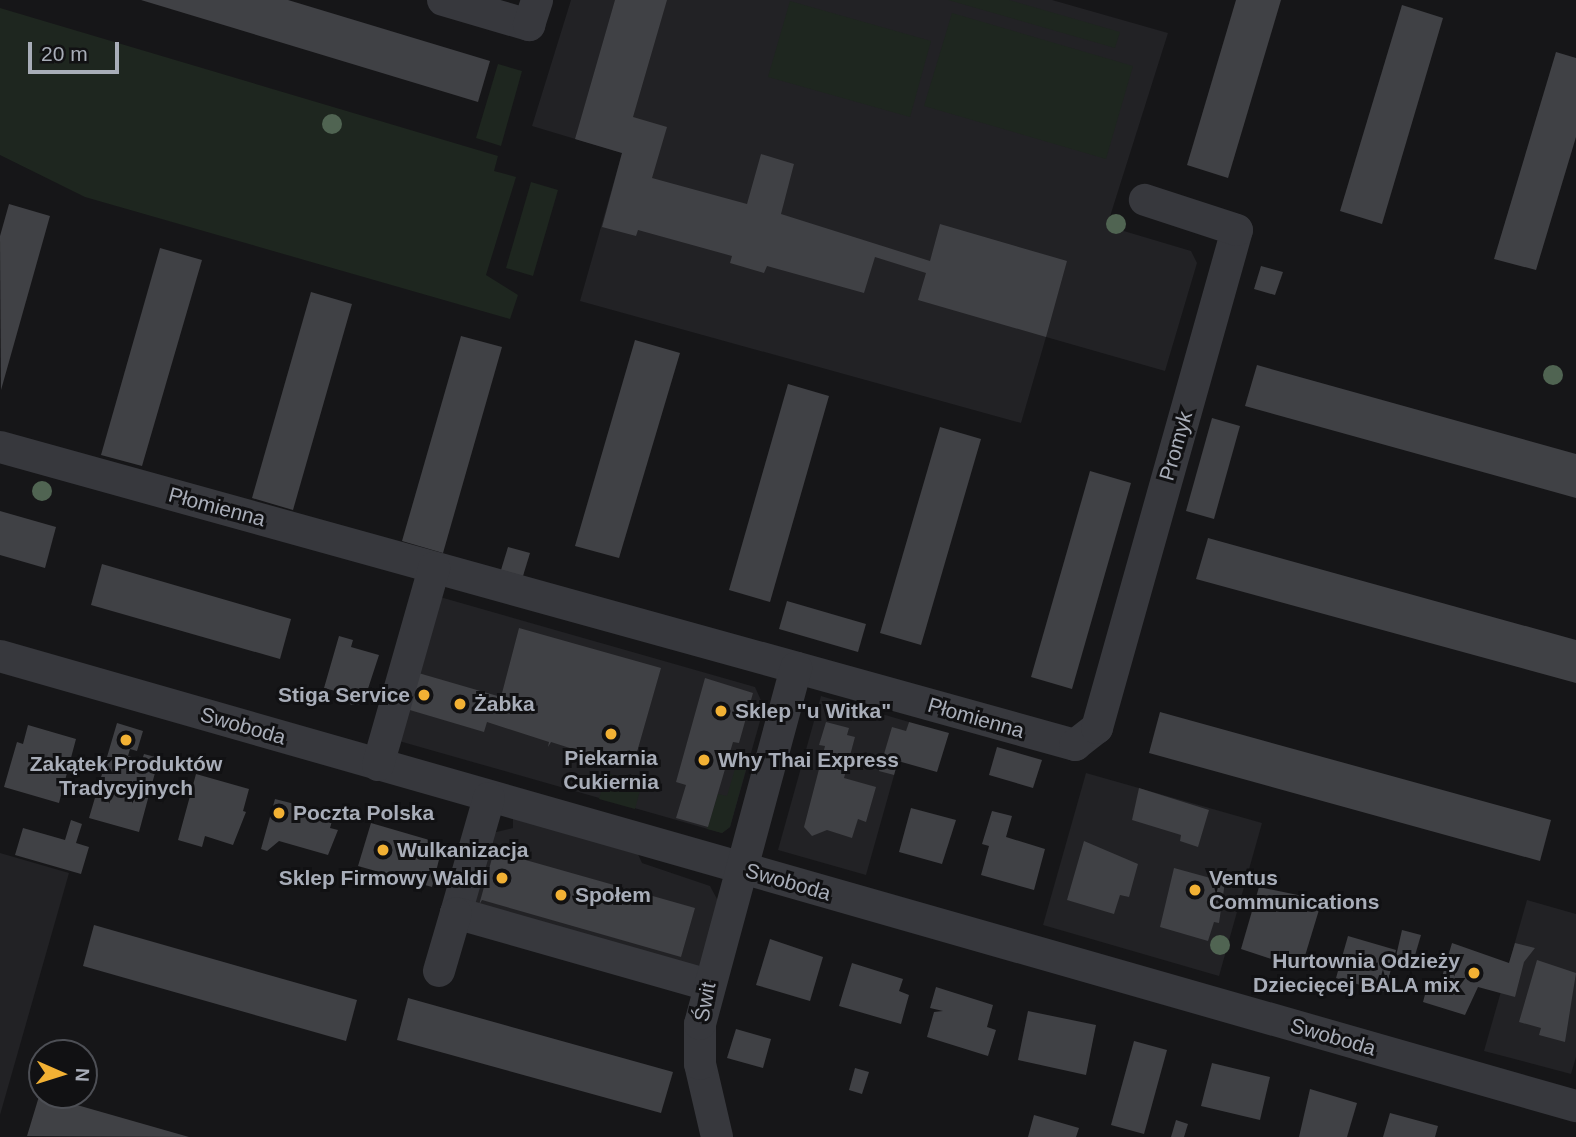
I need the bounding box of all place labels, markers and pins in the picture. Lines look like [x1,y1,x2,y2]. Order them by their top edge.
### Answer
place label: Stiga Service [278,682,410,708]
marker: Stiga Service [416,687,432,703]
place label: Żabka [474,691,535,717]
marker: Żabka [452,696,468,712]
place label: Sklep "u Witka" [735,698,891,724]
marker: Sklep "u Witka" [713,703,729,719]
marker: Piekarnia Cukiernia [603,726,619,742]
marker: Zakątek Produktów Tradycyjnych [118,732,134,748]
place label: Piekarnia Cukiernia [563,745,659,795]
place label: Why Thai Express [718,747,899,773]
place label: Zakątek Produktów Tradycyjnych [30,751,222,801]
marker: Why Thai Express [696,752,712,768]
place label: Poczta Polska [293,800,434,826]
marker: Poczta Polska [271,805,287,821]
place label: Wulkanizacja [397,837,528,863]
marker: Wulkanizacja [375,842,391,858]
place label: Sklep Firmowy Waldi [279,865,488,891]
place label: Ventus Communications [1209,865,1379,915]
marker: Sklep Firmowy Waldi [494,870,510,886]
place label: Społem [575,882,651,908]
marker: Ventus Communications [1187,882,1203,898]
marker: Społem [553,887,569,903]
place label: Hurtownia Odzieży Dziecięcej BALA mix [1252,948,1460,998]
marker: Hurtownia Odzieży Dziecięcej BALA mix [1466,965,1482,981]

